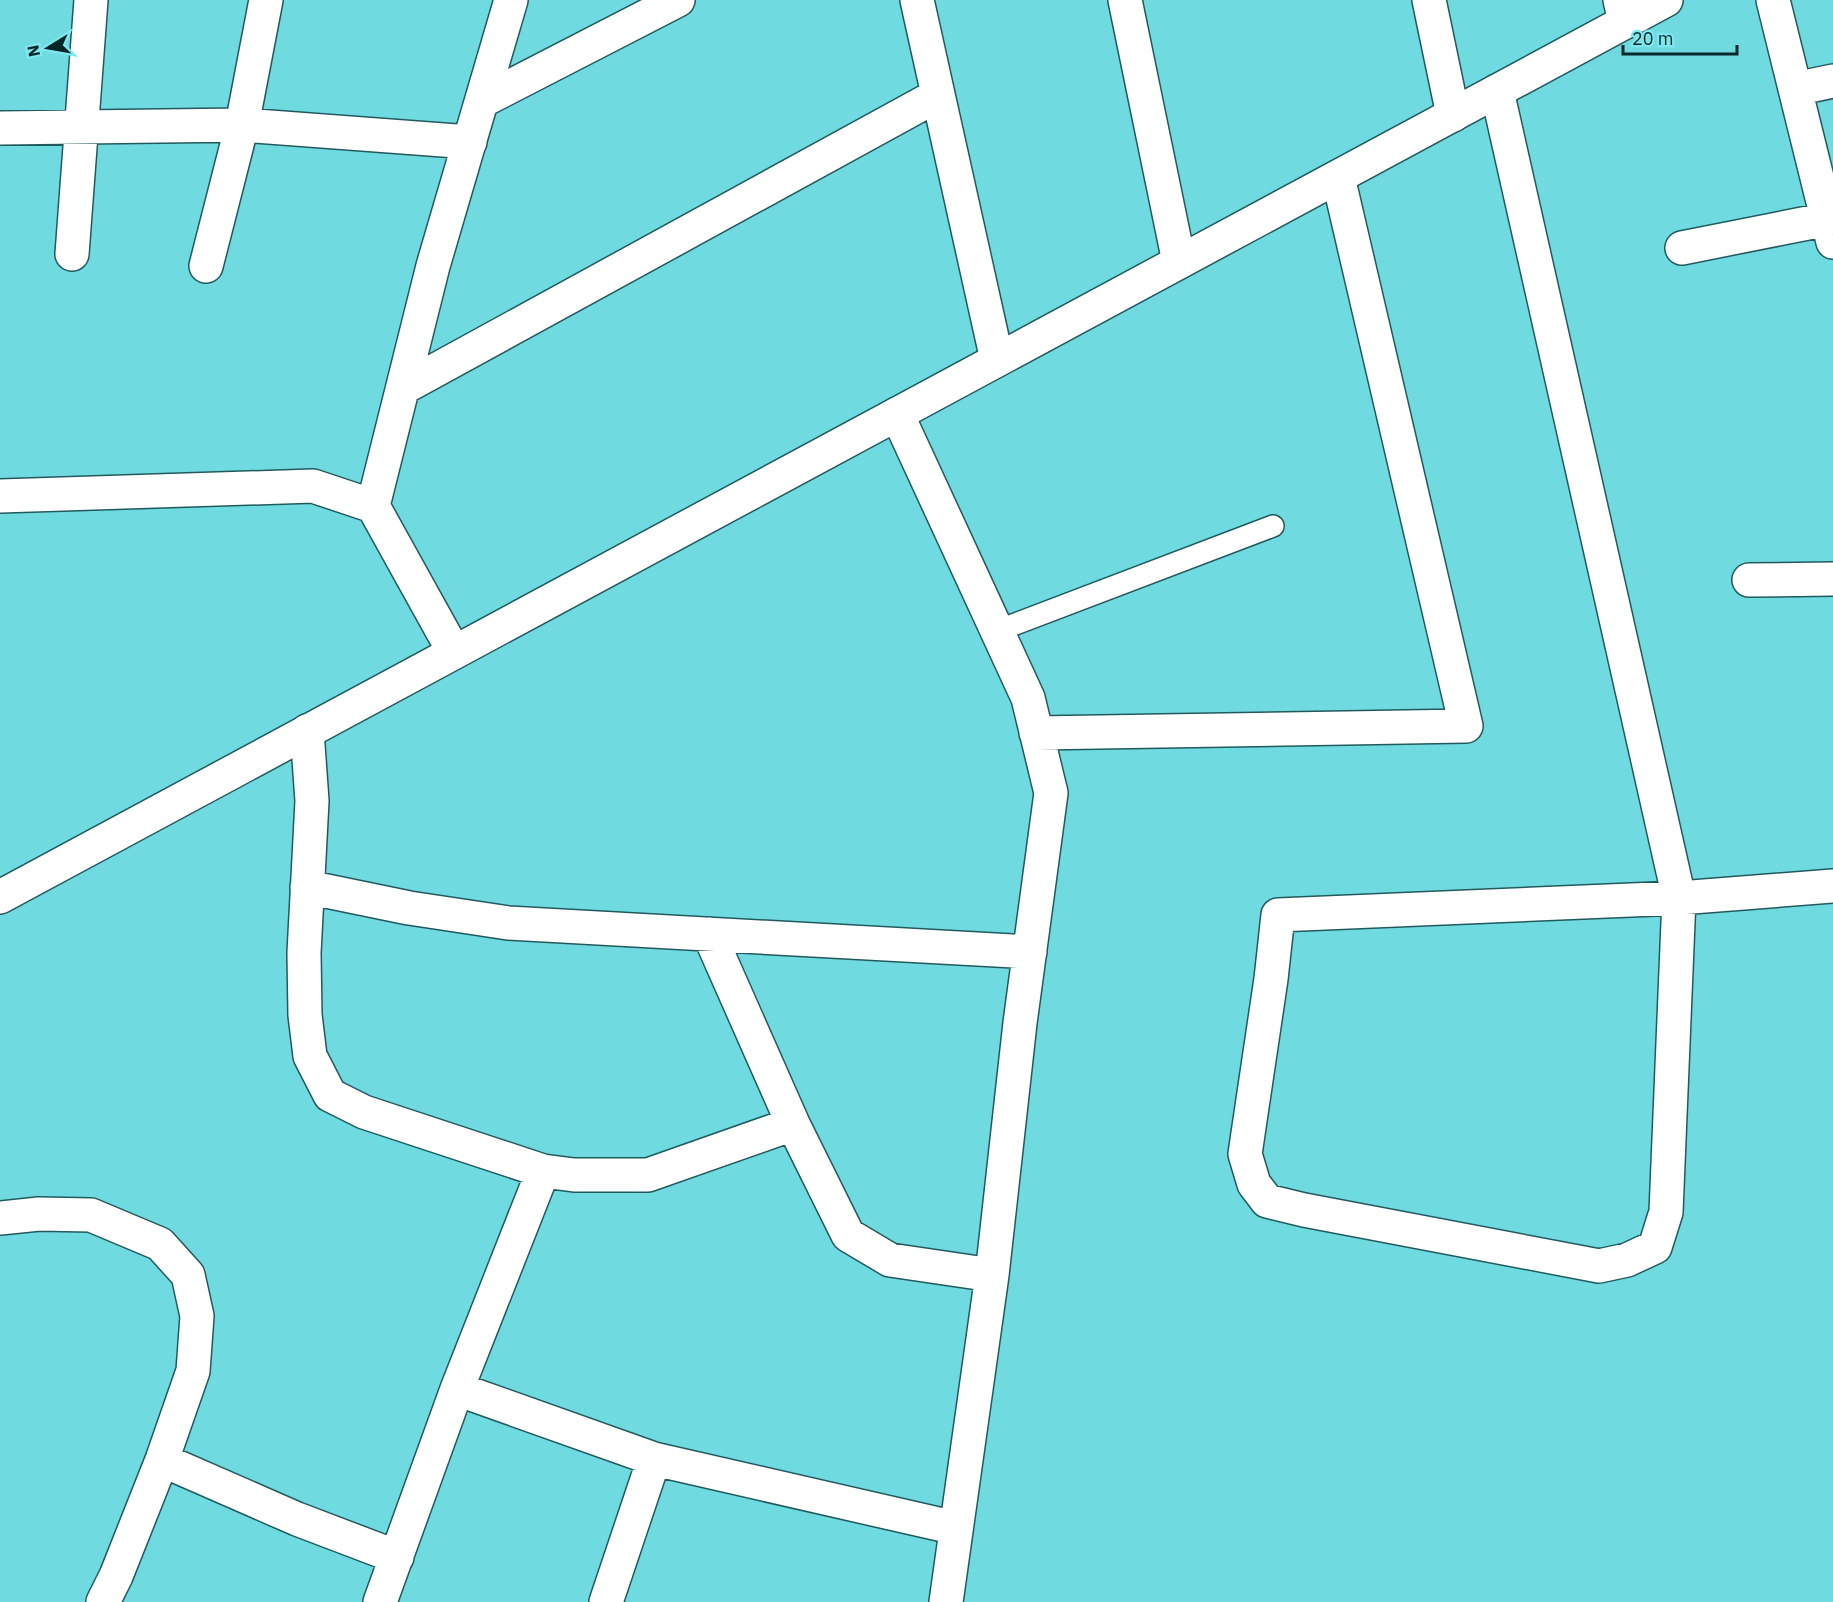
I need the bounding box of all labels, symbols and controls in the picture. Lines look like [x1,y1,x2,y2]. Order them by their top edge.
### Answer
north arrow [18,18,78,78]
scale bar [1623,18,1737,56]
text: 20 m [1632,27,1674,50]
text: N [22,43,44,58]

